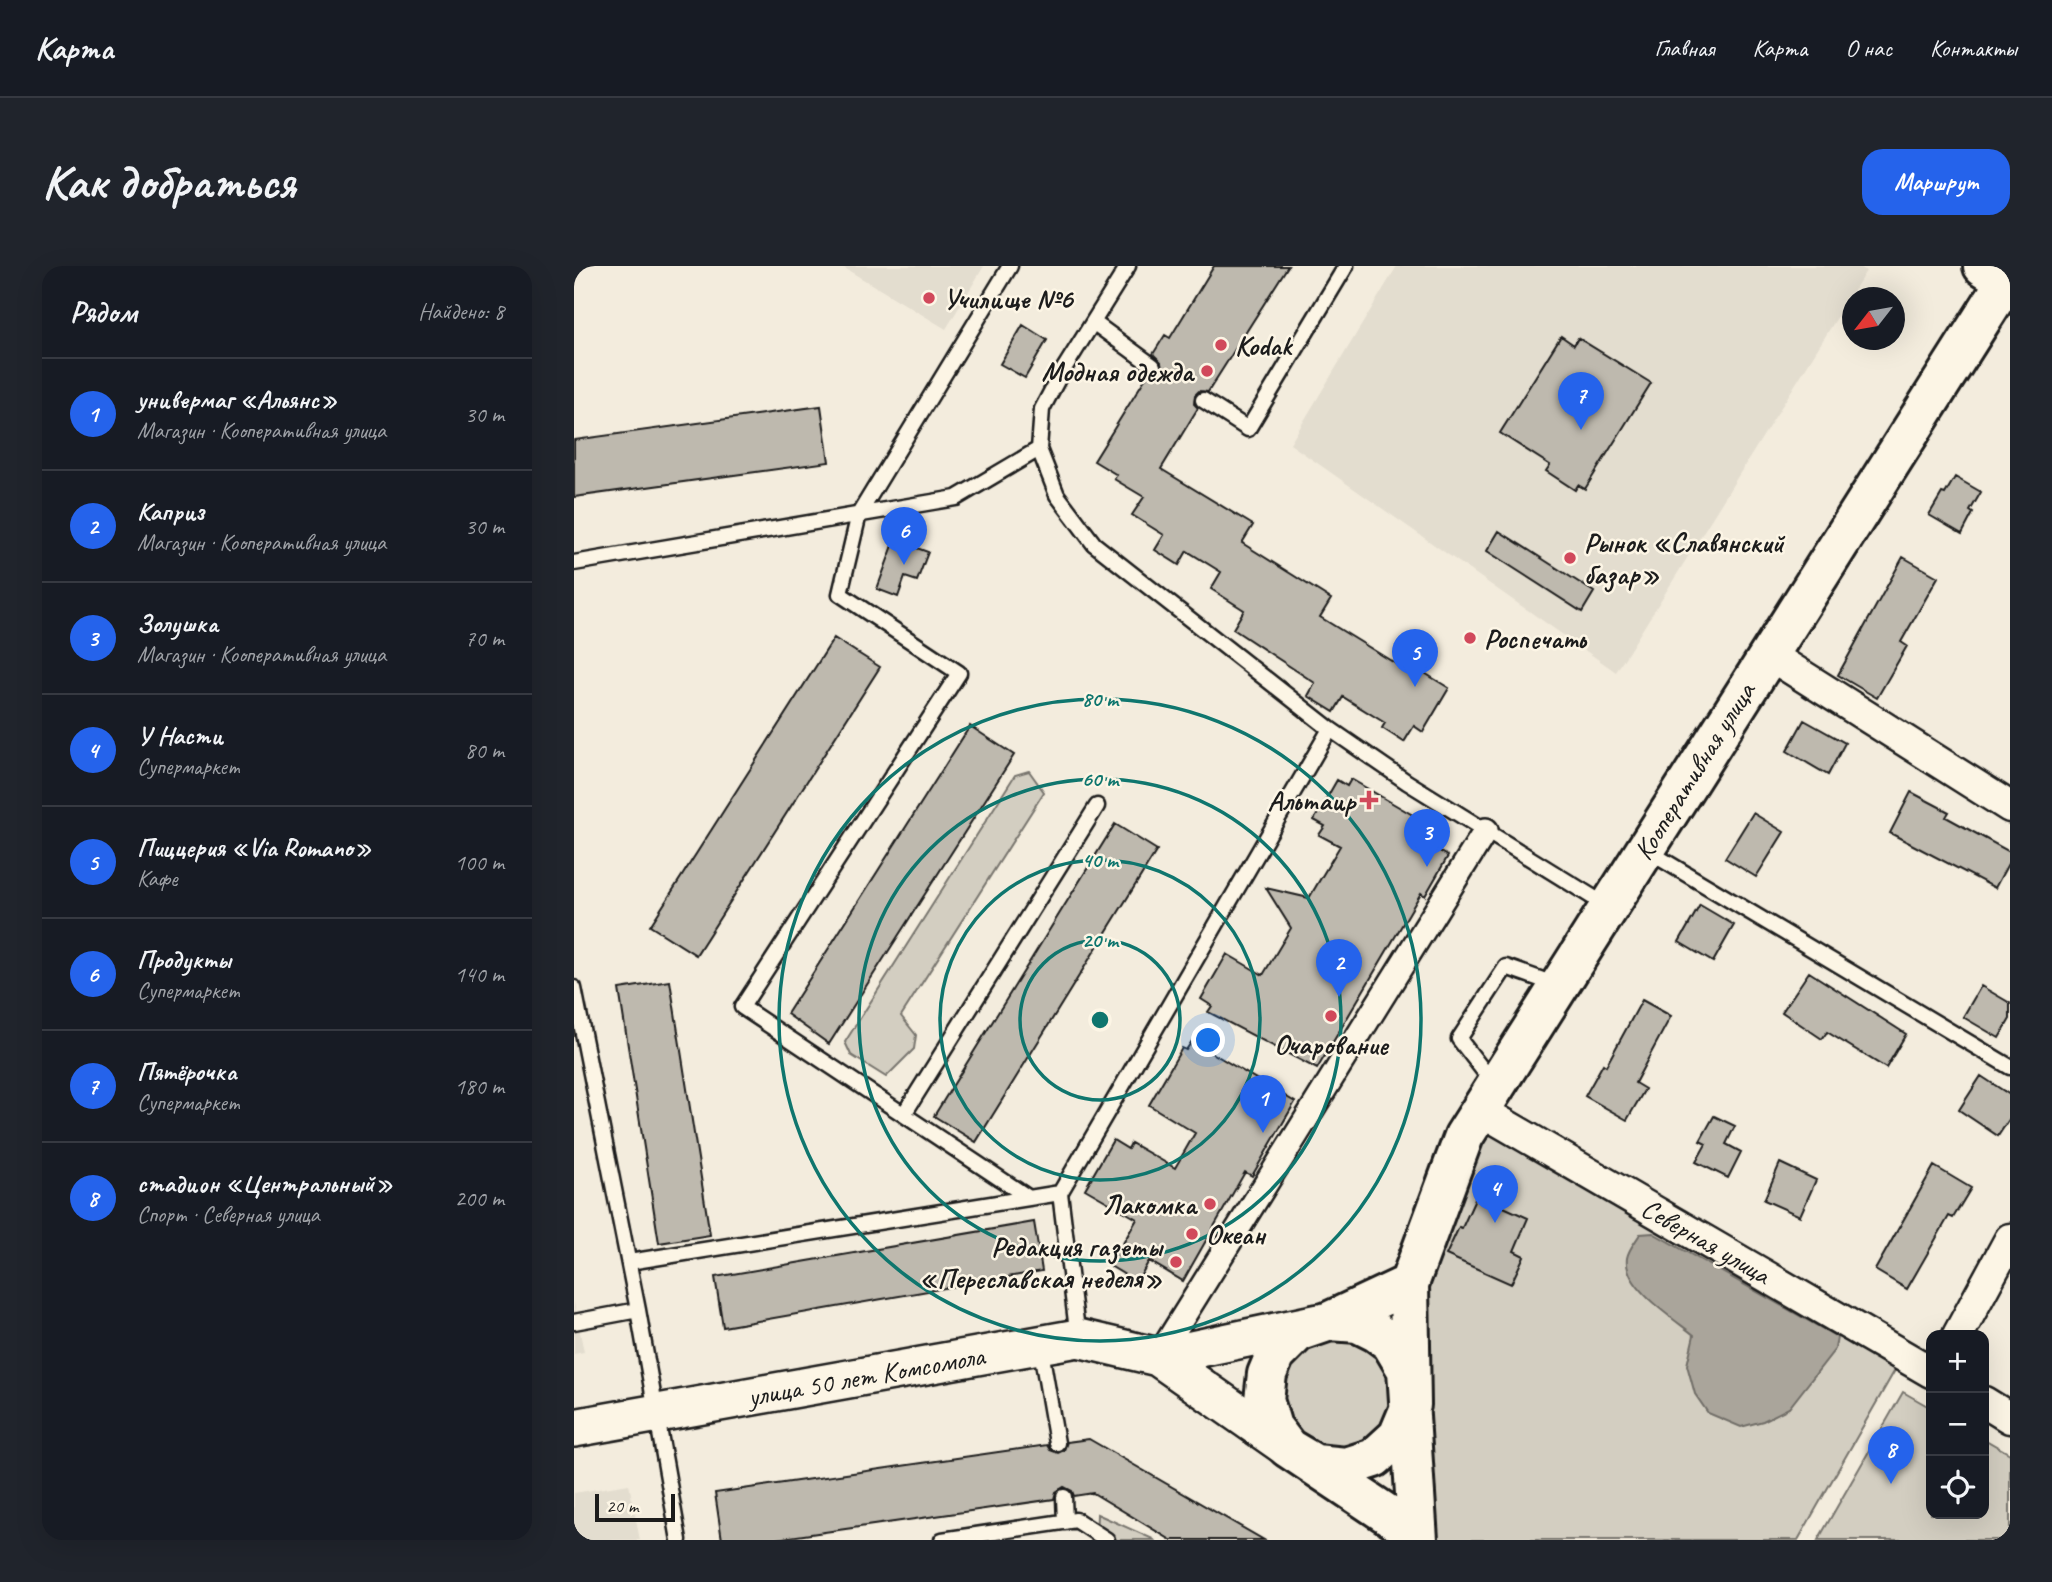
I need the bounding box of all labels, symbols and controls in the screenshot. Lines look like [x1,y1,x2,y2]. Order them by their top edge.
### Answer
text: Карта [35,27,114,69]
text: Главная [1654,33,1715,63]
text: Карта [1753,33,1807,63]
text: О нас [1845,33,1892,63]
text: Контакты [1930,33,2017,63]
button: Маршрут [1862,149,2010,215]
text: Как добраться [42,151,295,213]
place label: Училище №6 [943,281,1074,316]
north arrow [1842,287,1905,350]
marker: Училище №6 [921,290,937,306]
text: Рядом [70,293,137,331]
text: Найдено: 8 [418,297,504,326]
place label: Kodak [1235,328,1294,363]
marker: Kodak [1213,337,1229,353]
place label: Модная одежда [1042,354,1196,389]
marker: Модная одежда [1199,363,1215,379]
pin: 7 [1558,372,1604,430]
text: универмаг «Альянс» [137,383,337,416]
text: 1 [88,400,98,429]
text: 30 m [465,400,504,429]
text: Магазин · Кооперативная улица [137,416,386,445]
text: Каприз [137,495,204,528]
pin: 6 [881,507,927,565]
text: 2 [88,512,98,541]
text: 30 m [465,512,504,541]
place label: Рынок «Славянский базар» [1584,525,1786,593]
text: Магазин · Кооперативная улица [137,528,386,557]
marker: Рынок «Славянский базар» [1562,550,1578,566]
text: Золушка [137,607,218,640]
place label: Роспечать [1484,621,1588,656]
text: 3 [88,624,98,653]
text: 70 m [465,624,504,653]
pin: 5 [1392,629,1438,687]
marker: Роспечать [1462,630,1478,646]
text: Магазин · Кооперативная улица [137,640,386,669]
street label: Кооперативная улица [1625,674,1764,866]
text: 80 m [1082,686,1120,712]
text: У Насти [137,719,223,752]
text: 4 [88,736,98,765]
text: 80 m [465,736,504,765]
text: Супермаркет [137,752,240,781]
text: 60 m [1082,766,1120,792]
place label: Альтаир [1268,783,1357,818]
marker: Альтаир [1361,792,1377,808]
pin: 3 [1404,809,1450,867]
text: Пиццерия «Via Romano» [137,831,371,864]
text: 40 m [1082,847,1120,873]
text: 5 [88,848,98,877]
text: 100 m [455,848,504,877]
text: Кафе [137,864,178,893]
text: 20 m [1082,927,1120,953]
pin: 2 [1316,939,1362,997]
text: Продукты [137,943,231,976]
text: 6 [88,960,98,989]
text: 140 m [455,960,504,989]
text: Супермаркет [137,976,240,1005]
centre of rings [1088,1008,1112,1032]
marker: Очарование [1323,1008,1339,1024]
your location [1191,1023,1225,1057]
place label: Очарование [1274,1027,1390,1062]
text: Пятёрочка [137,1055,237,1088]
text: 7 [88,1072,98,1101]
text: 180 m [455,1072,504,1101]
pin: 1 [1240,1075,1286,1133]
text: Супермаркет [137,1088,240,1117]
pin: 4 [1472,1165,1518,1223]
text: стадион «Центральный» [137,1167,393,1200]
text: 8 [88,1184,98,1213]
text: 200 m [455,1184,504,1213]
place label: Лакомка [1102,1187,1199,1222]
street label: Северная улица [1635,1190,1778,1293]
marker: Лакомка [1202,1196,1218,1212]
text: Спорт · Северная улица [137,1200,320,1229]
place label: Океан [1206,1217,1267,1252]
marker: Океан [1184,1226,1200,1242]
place label: Редакция газеты «Переславская неделя» [919,1229,1165,1296]
marker: Редакция газеты «Переславская неделя» [1168,1254,1184,1270]
map controls [1926,1330,1989,1519]
button: + [1926,1330,1989,1393]
street label: улица 50 лет Комсомола [743,1338,989,1414]
button: − [1926,1393,1989,1456]
pin: 8 [1868,1426,1914,1484]
button: locate [1926,1456,1989,1519]
scale bar [595,1491,676,1523]
text: 20 m [606,1494,638,1518]

